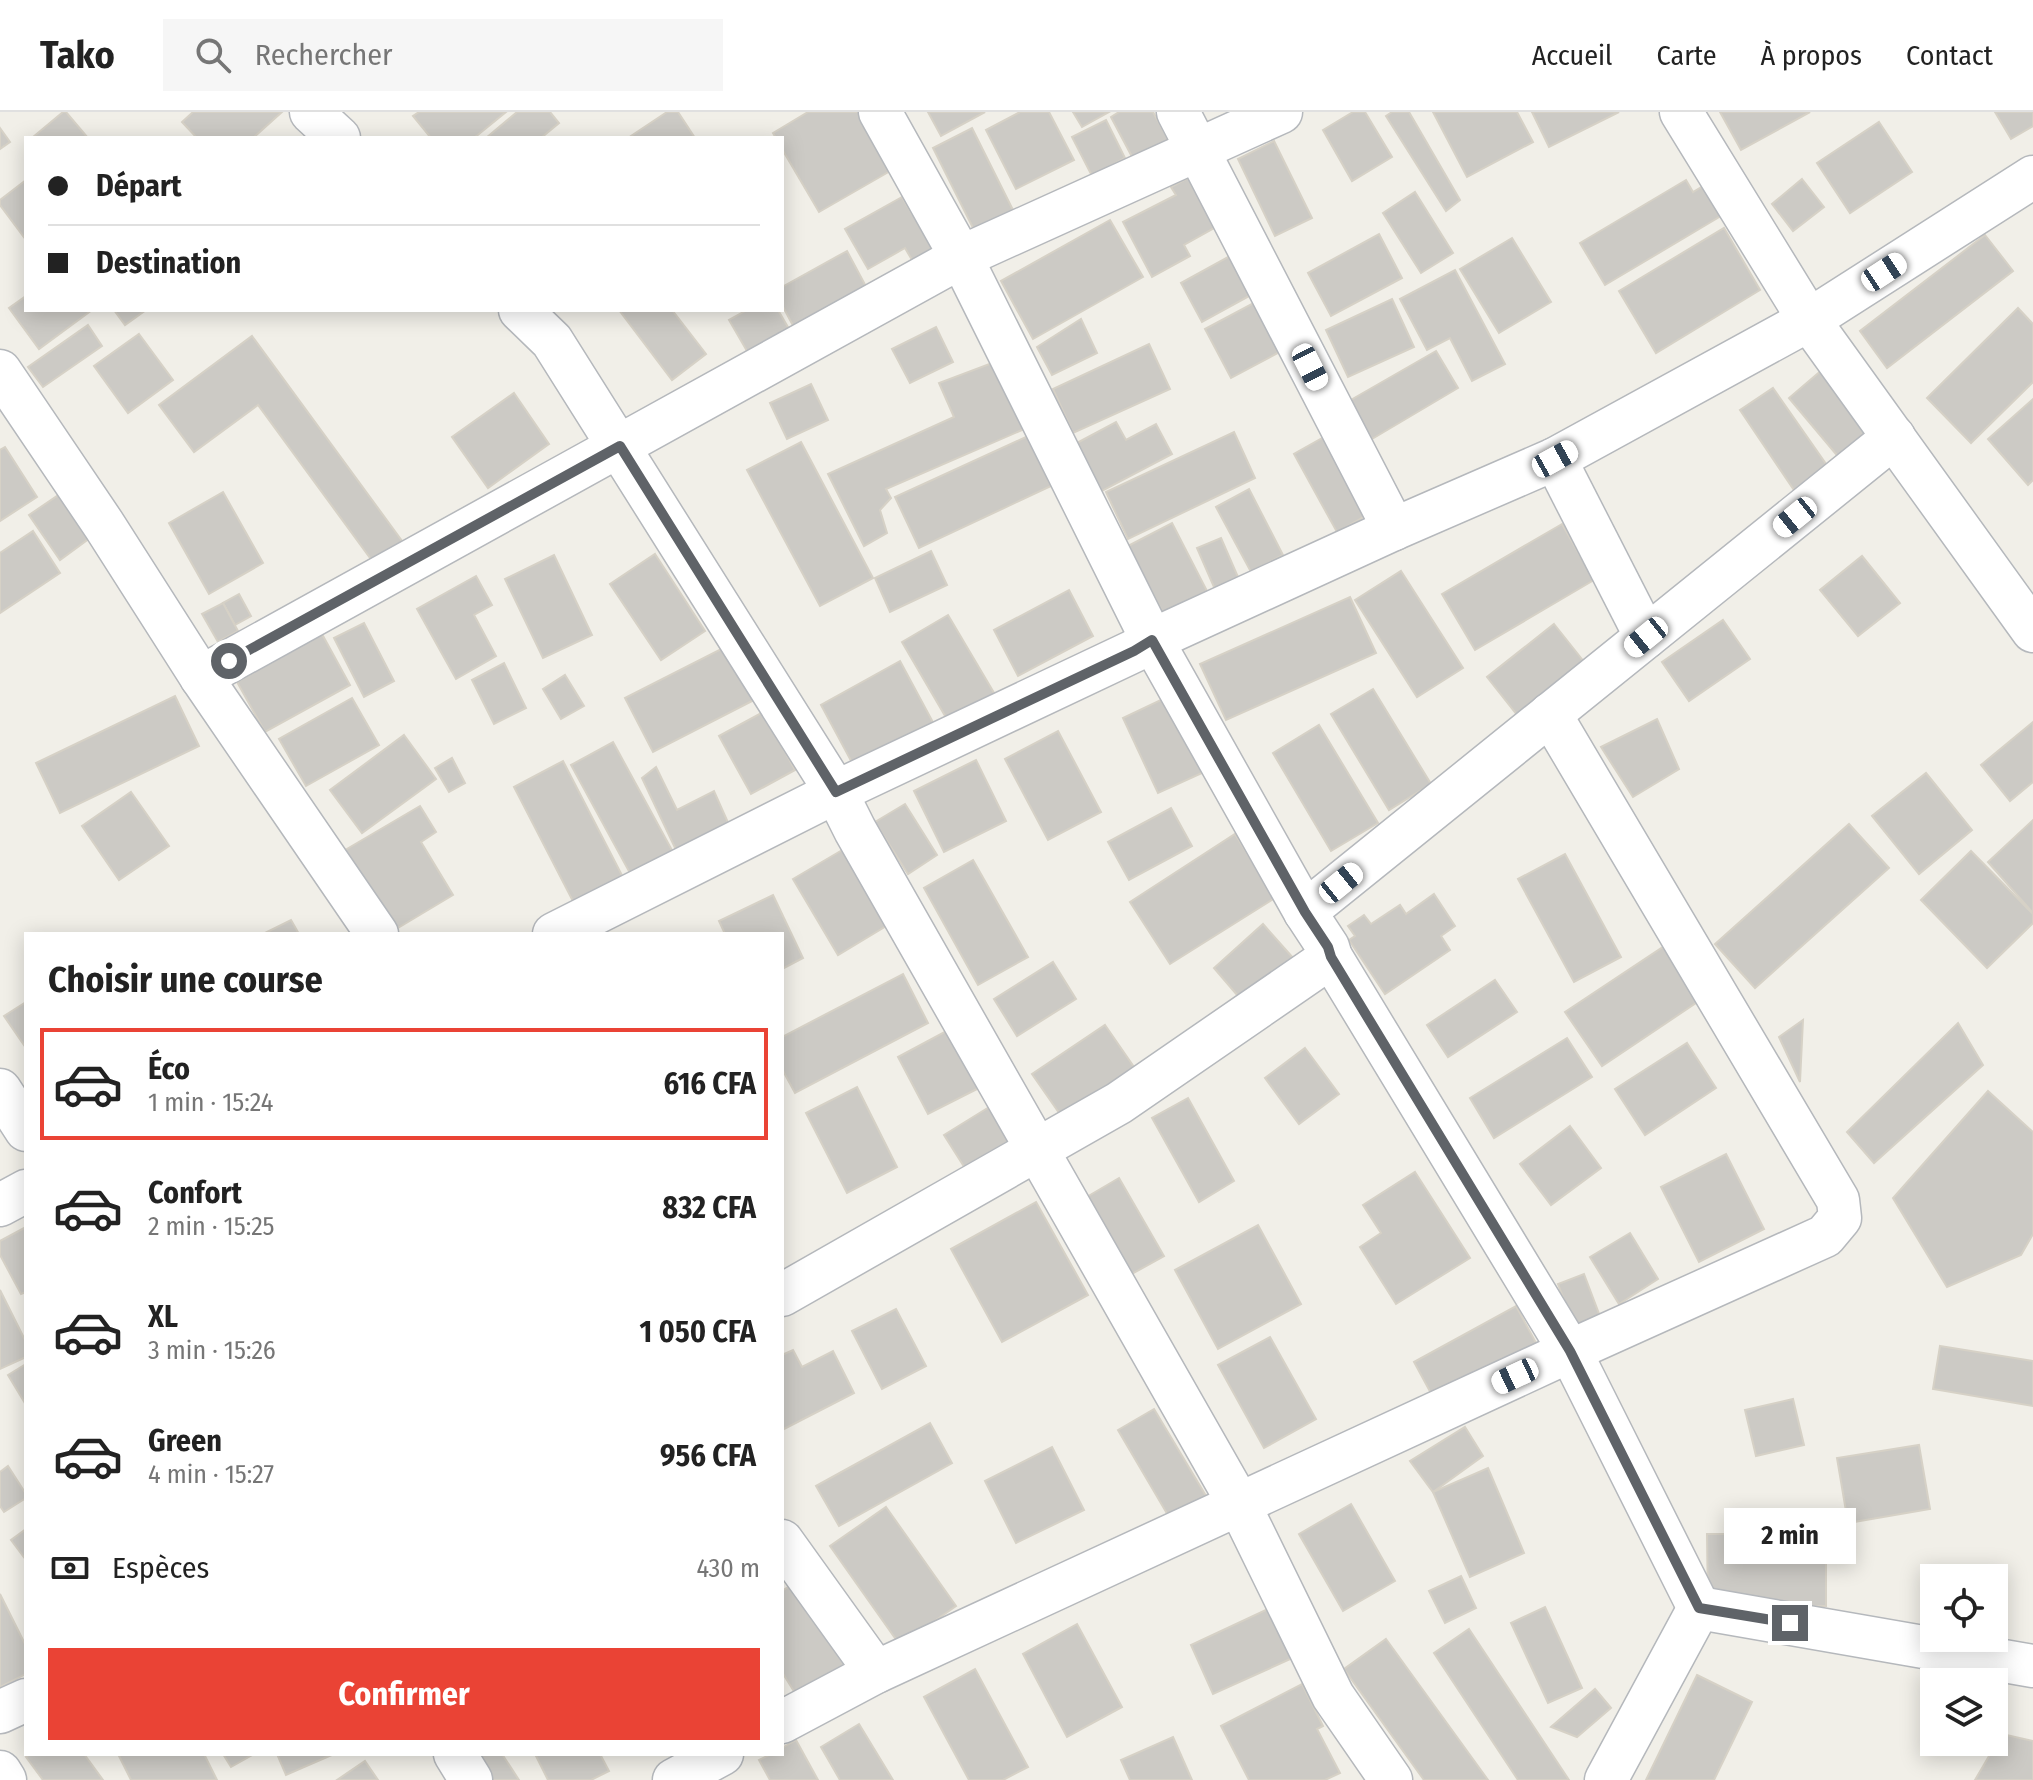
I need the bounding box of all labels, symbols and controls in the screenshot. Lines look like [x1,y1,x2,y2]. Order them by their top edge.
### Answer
search box [163,19,723,91]
text: Tako [40,32,115,78]
icon: search [191,33,235,77]
text: Rechercher [255,37,393,73]
text: Accueil [1532,39,1613,72]
text: Carte [1657,39,1717,72]
text: À propos [1761,39,1862,72]
text: Contact [1906,39,1993,72]
text: Départ [96,168,182,204]
text: Destination [96,245,241,281]
car [1857,249,1911,295]
car [1288,340,1332,394]
car [1528,437,1582,481]
car [1769,493,1821,541]
car [1620,613,1672,661]
route start [211,643,247,679]
car [1315,859,1367,907]
text: Choisir une course [48,958,323,1002]
icon: car [52,1048,124,1120]
text: Éco [148,1051,190,1087]
text: 616 CFA [663,1066,756,1102]
text: 1 min · 15:24 [148,1087,273,1118]
icon: car [52,1172,124,1244]
text: Confort [148,1175,242,1211]
text: 832 CFA [662,1190,756,1226]
text: 2 min · 15:25 [148,1211,275,1242]
icon: car [52,1296,124,1368]
text: XL [148,1299,178,1335]
text: 1 050 CFA [640,1314,756,1350]
text: 3 min · 15:26 [148,1335,276,1366]
car [1488,1355,1542,1397]
icon: car [52,1420,124,1492]
text: Green [148,1423,222,1459]
text: 956 CFA [660,1438,756,1474]
text: 4 min · 15:27 [148,1459,274,1490]
callout: 2 min [1724,1507,1856,1563]
text: 2 min [1761,1520,1819,1551]
icon: cash [48,1546,92,1590]
text: Espèces [112,1550,209,1586]
text: 430 m [696,1553,760,1584]
map controls [1920,1564,2008,1756]
button: locate [1920,1564,2008,1652]
route end [1772,1605,1808,1641]
button: Confirmer [48,1648,760,1740]
button: layers [1920,1668,2008,1756]

